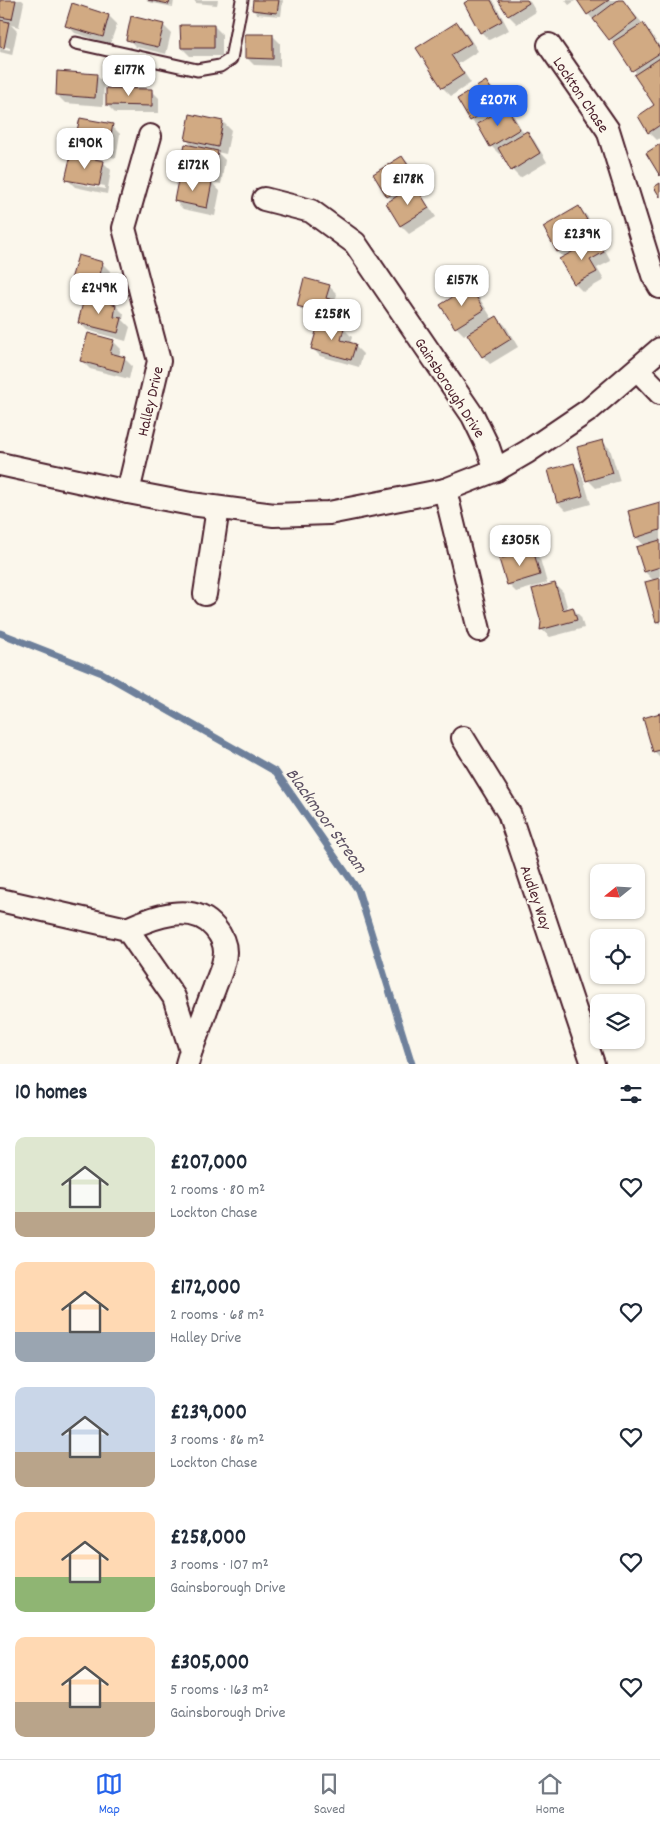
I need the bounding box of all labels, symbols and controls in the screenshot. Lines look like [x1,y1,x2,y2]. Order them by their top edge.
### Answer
street label: Lockton Chase [546,53,614,138]
pin: £177K [94,54,164,97]
text: £177K [113,59,145,82]
pin: £207K [463,84,533,127]
text: £207K [479,89,517,112]
pin: £190K [50,128,120,170]
text: £190K [68,132,102,155]
pin: £172K [158,150,228,192]
text: £172K [177,154,209,177]
pin: £178K [373,164,443,206]
text: £178K [392,168,424,191]
pin: £239K [547,218,617,261]
text: £239K [564,223,600,246]
pin: £157K [427,264,497,307]
text: £157K [446,269,478,292]
pin: £249K [64,272,134,315]
text: £249K [81,277,117,300]
pin: £258K [297,298,367,341]
text: £258K [314,303,350,326]
street label: Gainsborough Drive [408,334,490,443]
street label: Halley Drive [132,364,171,439]
pin: £305K [485,524,555,567]
text: £305K [501,529,539,552]
water label: Blackmoor Stream [278,764,372,880]
street label: Audley Way [513,862,557,934]
north arrow [590,864,645,919]
map controls [590,864,645,1049]
button: locate [590,929,645,984]
button: layers [590,994,645,1049]
text: 10 homes [15,1079,87,1109]
icon: filters [617,1080,645,1108]
text: £207,000 [170,1149,248,1179]
icon: home [55,1157,115,1217]
icon: heart [617,1173,645,1201]
text: 2 rooms · 80 m² [170,1179,265,1202]
text: Lockton Chase [170,1202,257,1225]
text: £172,000 [170,1274,241,1304]
icon: home [55,1282,115,1342]
icon: heart [617,1298,645,1326]
text: 2 rooms · 68 m² [170,1304,264,1327]
text: Halley Drive [170,1327,241,1350]
text: £239,000 [170,1399,247,1429]
icon: home [55,1407,115,1467]
icon: heart [617,1423,645,1451]
text: 3 rooms · 86 m² [170,1429,264,1452]
text: Lockton Chase [170,1452,257,1475]
text: £258,000 [170,1524,246,1554]
icon: home [55,1532,115,1592]
icon: heart [617,1548,645,1576]
text: 3 rooms · 107 m² [170,1554,269,1577]
text: Gainsborough Drive [170,1577,285,1600]
text: £305,000 [170,1649,249,1679]
icon: home [55,1657,115,1717]
icon: heart [617,1673,645,1701]
text: 5 rooms · 163 m² [170,1679,269,1702]
text: Gainsborough Drive [170,1702,285,1725]
tab: Map [95,1770,123,1820]
tab: Saved [314,1770,345,1820]
tab: Home [536,1770,565,1820]

